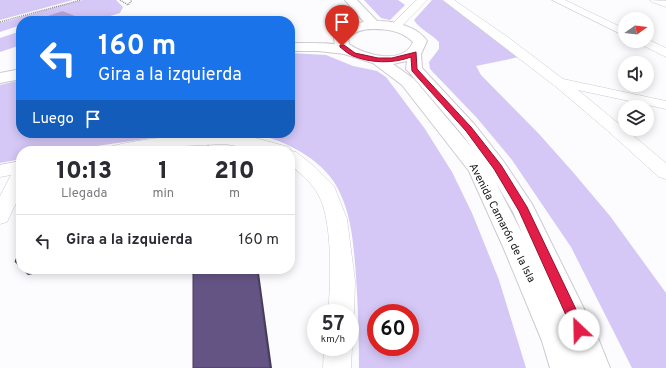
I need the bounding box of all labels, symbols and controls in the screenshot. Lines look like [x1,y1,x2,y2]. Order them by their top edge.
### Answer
pin [325,5,359,46]
icon: arrive [331,11,353,33]
north arrow [618,12,654,48]
map controls [618,12,654,136]
text: 160 m [98,29,176,65]
icon: left [32,32,84,84]
button: sound [618,56,654,92]
text: Gira a la izquierda [98,64,242,87]
button: layers [618,100,654,136]
icon: arrive [82,108,104,130]
text: Luego [32,110,74,129]
text: 10:13 [56,157,112,187]
text: 1 [158,157,168,187]
text: 210 [214,157,255,187]
street label: Avenida Camarón de la Isla [466,161,538,285]
text: Llegada [61,186,107,202]
text: min [152,186,174,202]
text: m [229,186,240,202]
icon: left [32,230,54,252]
text: Gira a la izquierda [66,231,193,250]
text: 160 m [239,231,279,250]
speed limit sign: 60 [367,304,419,356]
position arrow [558,309,600,351]
text: 57 [322,312,344,338]
text: km/h [321,333,345,346]

